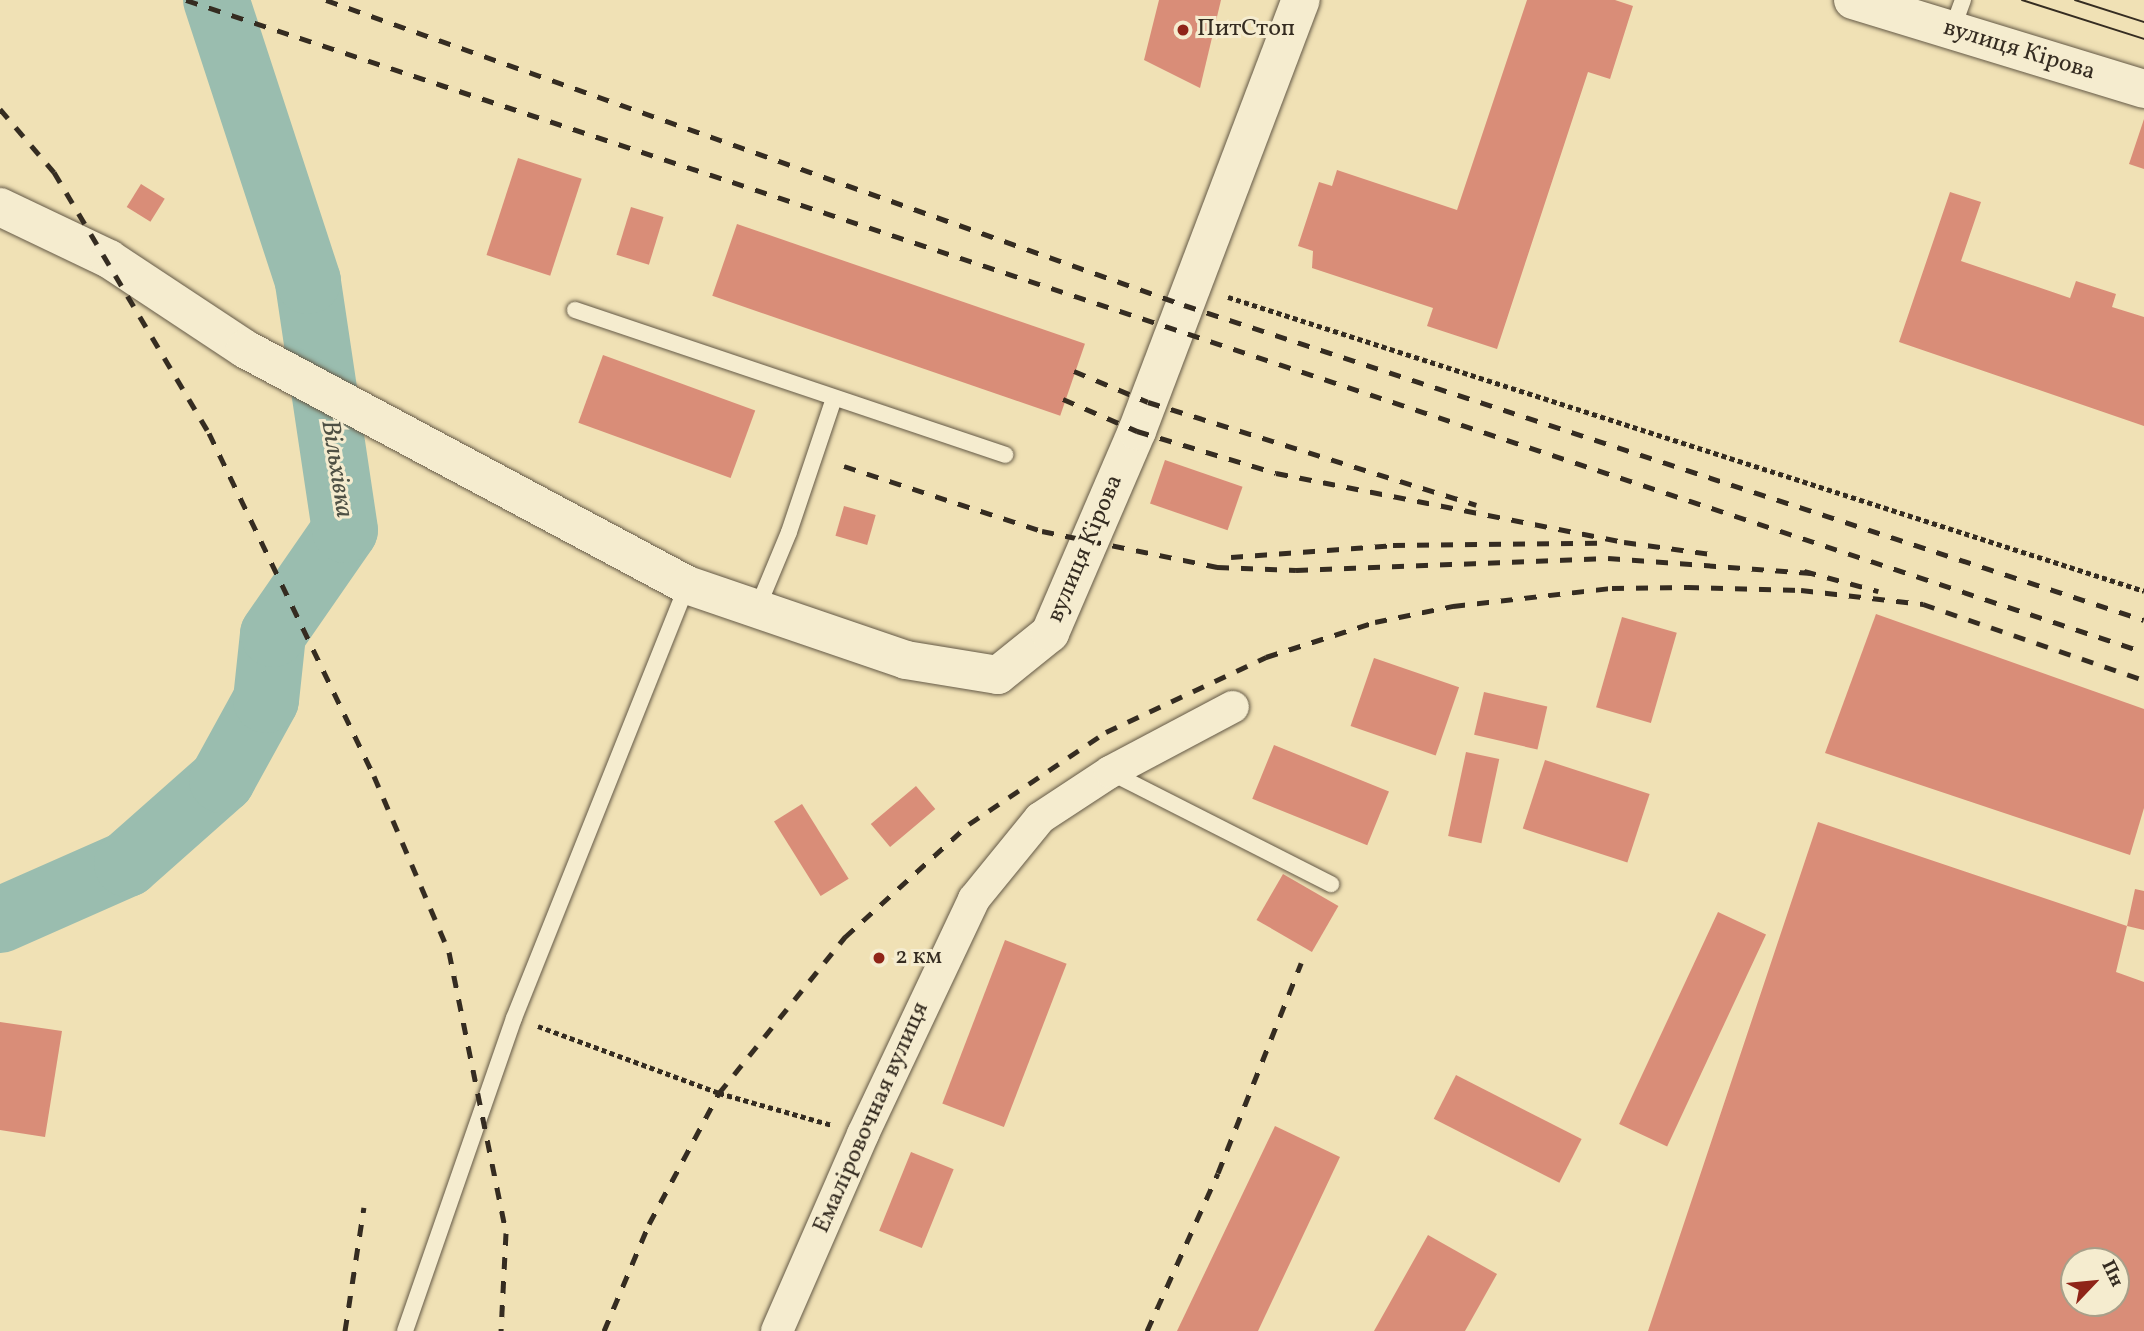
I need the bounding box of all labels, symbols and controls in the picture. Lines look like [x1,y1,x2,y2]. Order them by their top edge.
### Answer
street label: вулиця Кірова [1939,14,2099,88]
place label: ПитСтоп [1197,16,1295,44]
marker: ПитСтоп [1175,22,1191,38]
water label: Вільхівка [313,418,359,520]
street label: вулиця Кірова [1042,471,1130,627]
place label: 2 км [895,944,942,972]
marker: 2 км [869,948,889,968]
street label: Емаліровочная вулиця [808,998,936,1238]
north arrow [2060,1247,2130,1317]
text: Пн [2094,1256,2130,1291]

